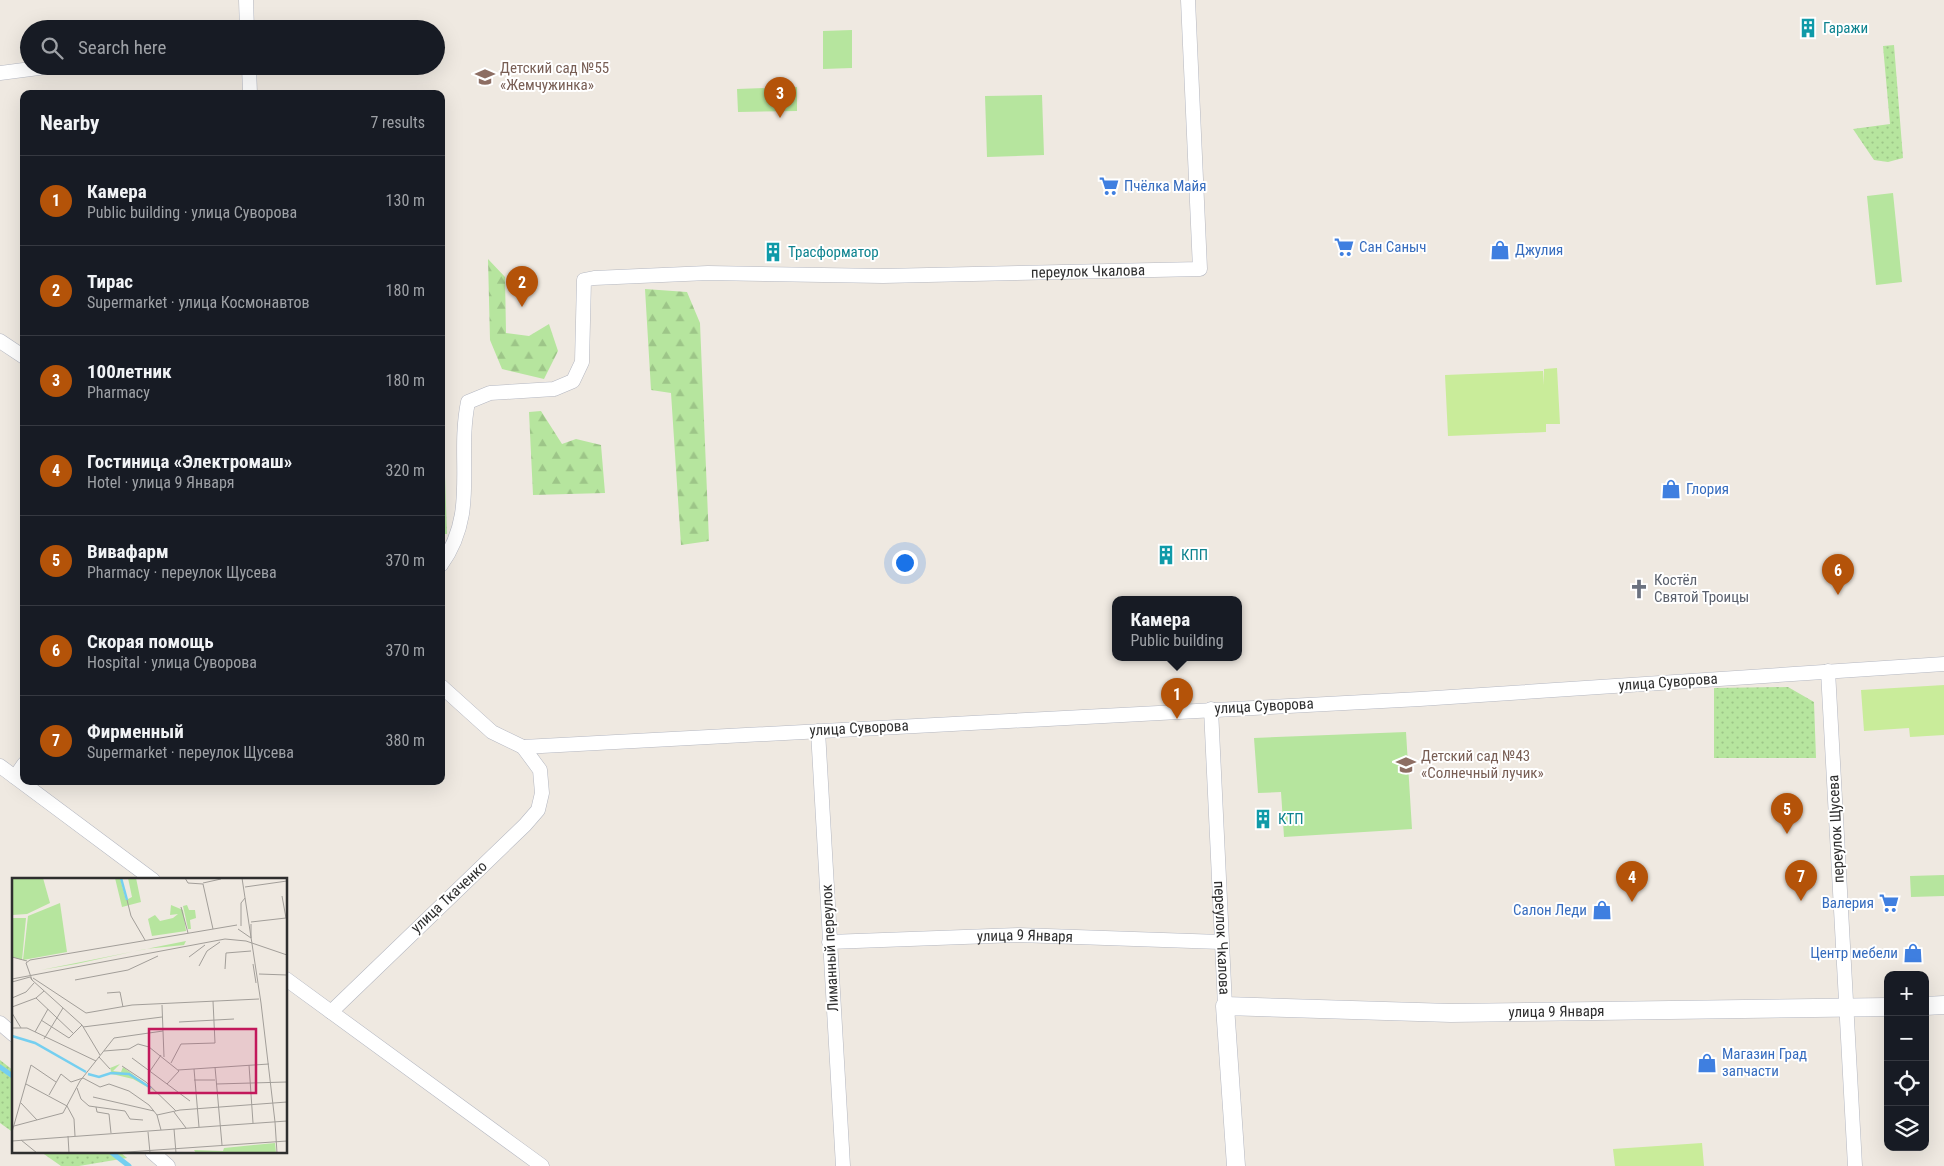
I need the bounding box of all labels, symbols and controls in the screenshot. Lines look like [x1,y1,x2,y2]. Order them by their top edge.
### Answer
building icon: Гаражи [1797,17,1819,39]
place label: Гаражи [1823,19,1868,37]
search box [20,20,445,75]
icon: search [38,34,66,62]
text: Search here [78,36,166,59]
place label: Детский сад №55 «Жемчужинка» [500,59,609,94]
school or university icon: Детский сад №55 «Жемчужинка» [474,66,496,88]
pin: 3 [764,77,796,118]
text: Nearby [40,111,99,135]
text: 7 results [370,113,425,132]
supermarket icon: Пчёлка Майя [1098,175,1120,197]
place label: Пчёлка Майя [1124,177,1206,195]
text: Камера [87,180,147,203]
text: 1 [52,191,60,210]
text: 130 m [386,191,425,210]
text: Public building · улица Суворова [87,203,297,222]
supermarket icon: Сан Саныч [1333,236,1355,258]
place label: Сан Саныч [1359,238,1427,256]
shop icon: Джулия [1489,239,1511,261]
building icon: Трасформатор [762,241,784,263]
place label: Джулия [1515,241,1563,259]
place label: Трасформатор [788,243,879,261]
street label: переулок Чкалова [1031,261,1145,282]
pin: 2 [506,266,538,307]
text: Тирас [87,270,133,293]
text: 2 [52,281,60,300]
text: 180 m [386,281,425,300]
text: Supermarket · улица Космонавтов [87,293,310,312]
text: 100летник [87,360,171,383]
text: 3 [52,371,60,390]
text: 180 m [386,371,425,390]
text: Pharmacy [87,383,150,402]
text: Гостиница «Электромаш» [87,450,292,473]
text: 4 [52,461,60,480]
text: 320 m [386,461,425,480]
text: Hotel · улица 9 Января [87,473,235,492]
shop icon: Глория [1660,478,1682,500]
place label: Глория [1686,480,1729,498]
text: Вивафарм [87,540,169,563]
building icon: КПП [1155,544,1177,566]
place label: КПП [1181,546,1208,564]
your location [892,550,918,576]
text: 5 [52,551,60,570]
text: 370 m [386,551,425,570]
pin: 6 [1822,554,1854,595]
text: Pharmacy · переулок Щусева [87,563,277,582]
place label: Костёл Святой Троицы [1654,571,1749,606]
church icon: Костёл Святой Троицы [1628,578,1650,600]
popup [1112,596,1242,661]
text: Камера [1130,608,1190,631]
text: Скорая помощь [87,630,214,653]
text: Public building [1130,631,1224,650]
text: 6 [52,641,60,660]
text: 370 m [386,641,425,660]
text: Hospital · улица Суворова [87,653,257,672]
street label: улица Суворова [1618,670,1718,694]
pin: 1 [1161,678,1193,719]
street label: улица Суворова [1214,694,1314,718]
street label: улица Суворова [809,716,909,740]
text: Фирменный [87,720,184,743]
text: 7 [52,731,60,750]
text: 380 m [386,731,425,750]
text: Supermarket · переулок Щусева [87,743,294,762]
place label: Детский сад №43 «Солнечный лучик» [1421,747,1544,782]
school or university icon: Детский сад №43 «Солнечный лучик» [1395,754,1417,776]
street label: переулок Щусева [1824,774,1848,884]
pin: 5 [1771,793,1803,834]
building icon: КТП [1252,808,1274,830]
place label: КТП [1278,810,1304,828]
street label: улица Ткаченко [407,857,491,937]
pin: 7 [1785,860,1817,901]
pin: 4 [1616,861,1648,902]
inset map [12,878,288,1154]
street label: переулок Чкалова [1210,880,1233,995]
street label: Лиманный переулок [818,884,842,1012]
supermarket icon: Валерия [1878,892,1900,914]
place label: Валерия [1822,894,1874,912]
shop icon: Салон Леди [1591,899,1613,921]
place label: Салон Леди [1513,901,1587,919]
street label: улица 9 Января [977,926,1073,946]
shop icon: Центр мебели [1902,942,1924,964]
place label: Центр мебели [1810,944,1898,962]
map controls [1884,971,1929,1151]
button: + [1884,971,1929,1016]
street label: улица 9 Января [1508,1002,1605,1021]
button: − [1884,1016,1929,1061]
place label: Магазин Град запчасти [1722,1045,1807,1080]
shop icon: Магазин Град запчасти [1696,1052,1718,1074]
button: locate [1884,1061,1929,1106]
button: layers [1884,1106,1929,1151]

